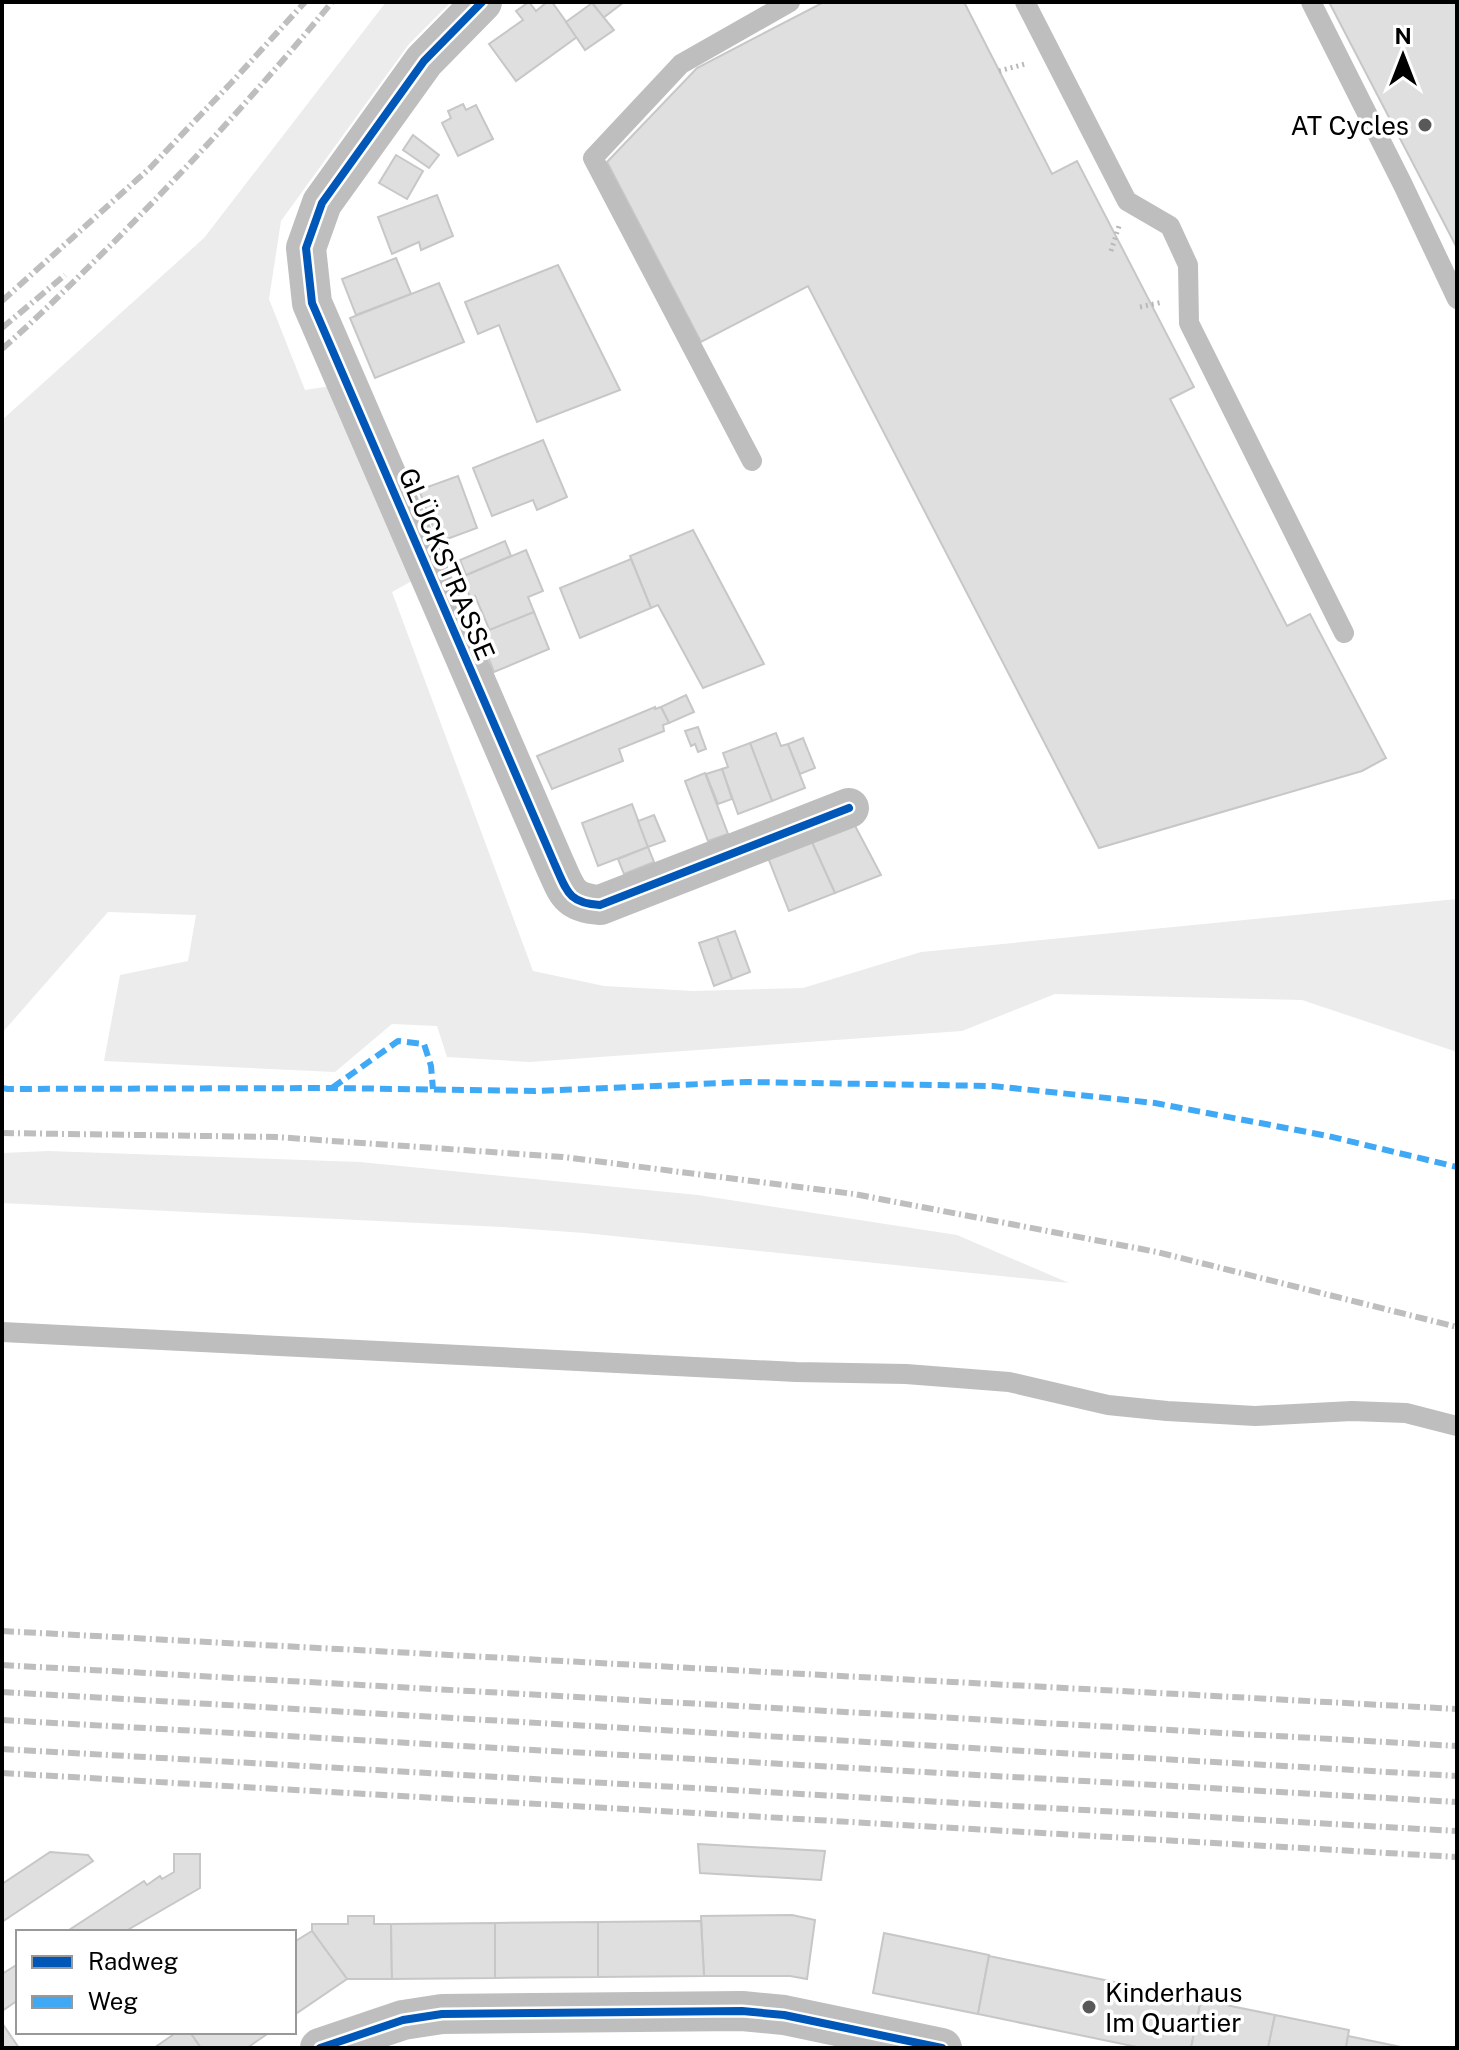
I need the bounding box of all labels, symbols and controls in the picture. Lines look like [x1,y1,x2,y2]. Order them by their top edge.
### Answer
north arrow [1363,16,1443,96]
text: N [1394,23,1412,49]
place label: AT Cycles [1291,110,1409,141]
marker: AT Cycles [1416,116,1434,134]
street label: GLÜCKSTRASSE [393,463,501,665]
legend [16,1930,296,2034]
text: Radweg [88,1947,179,1975]
place label: Kinderhaus Im Quartier [1105,1977,1242,2038]
text: Weg [88,1987,138,2015]
marker: Kinderhaus Im Quartier [1080,1998,1098,2016]

